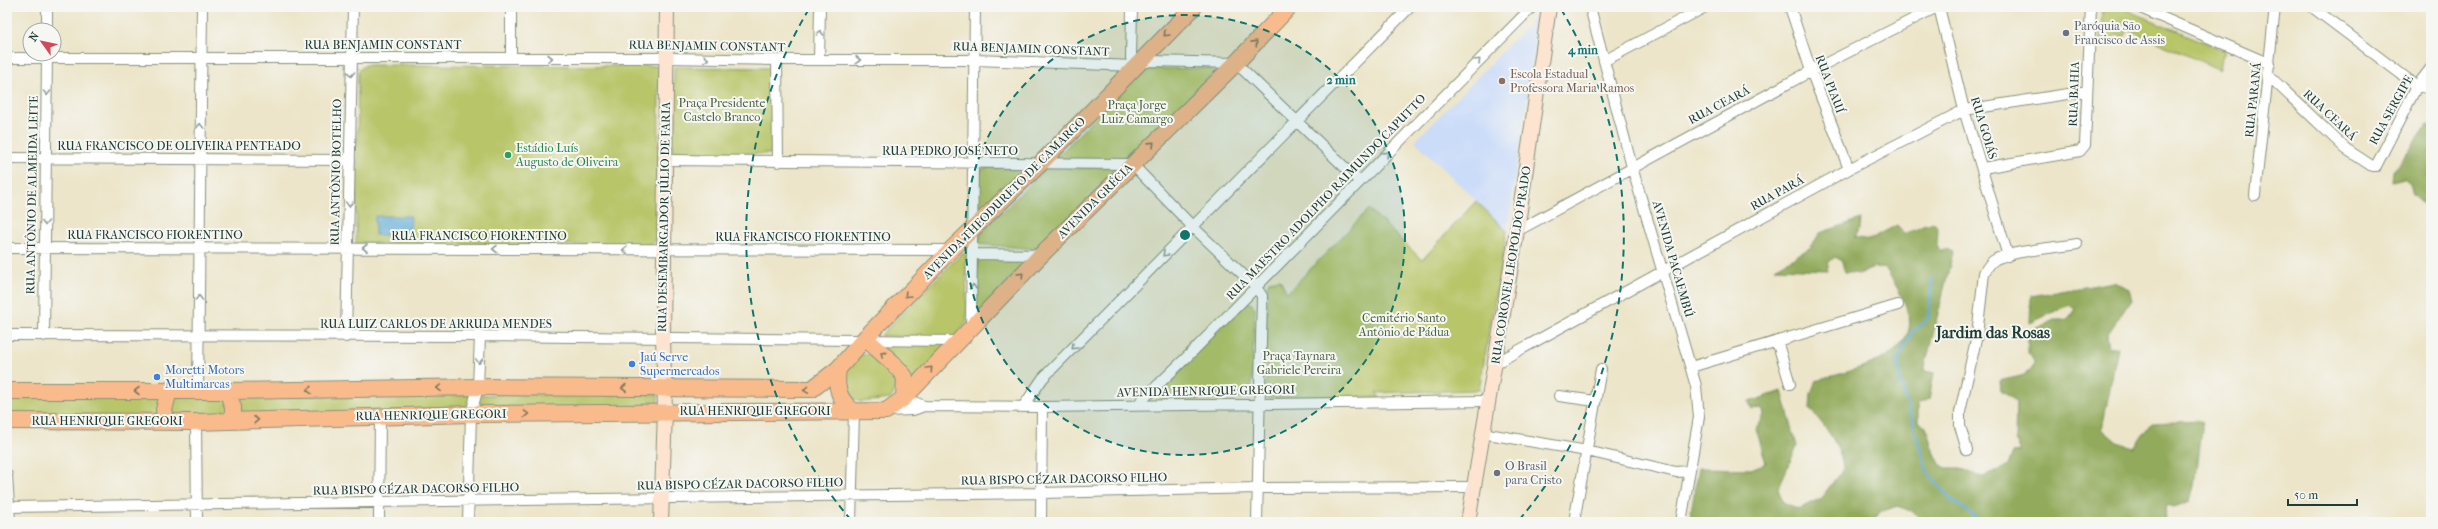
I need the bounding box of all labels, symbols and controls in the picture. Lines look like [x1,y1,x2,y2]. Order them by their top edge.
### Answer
place label: Paróquia São Francisco de Assis [2074,19,2165,47]
north arrow [22,22,62,62]
marker: Paróquia São Francisco de Assis [2061,28,2071,38]
text: N [26,29,42,44]
one-way arrow [815,30,824,36]
one-way arrow [1163,30,1171,37]
street label: RUA BENJAMIN CONSTANT [304,38,462,52]
street label: RUA BENJAMIN CONSTANT [628,38,787,54]
street label: RUA BENJAMIN CONSTANT [952,39,1111,59]
one-way arrow [1250,40,1257,48]
text: 4 min [1567,43,1599,58]
street label: RUA PIAUÍ [1812,53,1849,115]
one-way arrow [547,54,553,62]
one-way arrow [703,54,709,63]
one-way arrow [855,56,861,64]
one-way arrow [1473,59,1481,66]
street label: RUA BAHIA [2066,61,2082,127]
street label: RUA PARANÁ [2241,61,2264,138]
place label: Escola Estadual Professora Maria Ramos [1510,67,1635,95]
one-way arrow [347,71,356,77]
text: 2 min [1326,73,1357,87]
street label: RUA SERGIPE [2366,73,2416,147]
marker: Escola Estadual Professora Maria Ramos [1497,76,1507,86]
street label: RUA CEARÁ [1685,82,1752,127]
street label: RUA CEARÁ [2300,86,2360,143]
one-way arrow [43,90,51,96]
street label: RUA MAESTRO ADOLPHO RAIMUNDO CAPUTTO [1223,91,1429,303]
street label: RUA ANTÔNIO DE ALMEIDA LEITE [22,95,41,294]
street label: RUA GOIÁS [1968,95,2001,161]
park label: Praça Presidente Castelo Branco [679,96,766,124]
street label: RUA ANTÔNIO BOTELHO [327,98,344,246]
park label: Praça Jorge Luiz Camargo [1101,98,1173,126]
street label: RUA DESEMBARGADOR JÚLIO DE FARIA [654,101,673,332]
street label: AVENIDA THEODURETO DE CAMARGO [919,114,1088,283]
one-way arrow [196,123,204,129]
street label: RUA FRANCISCO DE OLIVEIRA PENTEADO [57,139,301,153]
place label: Estádio Luís Augusto de Oliveira [515,141,619,169]
one-way arrow [1147,141,1155,149]
street label: RUA PEDRO JOSÉ NETO [882,143,1018,158]
marker: Estádio Luís Augusto de Oliveira [503,150,513,160]
one-way arrow [1381,151,1389,159]
street label: AVENIDA GRÉCIA [1053,160,1136,242]
street label: RUA CORONEL LEOPOLDO PRADO [1488,165,1534,365]
street label: RUA PARÁ [1747,172,1806,213]
street label: AVENIDA PACAEMBÚ [1649,198,1698,320]
one-way arrow [344,201,353,207]
one-way arrow [41,220,49,226]
street label: RUA FRANCISCO FIORENTINO [67,228,243,242]
centre of rings [1178,228,1192,242]
street label: RUA FRANCISCO FIORENTINO [391,229,567,243]
street label: RUA FRANCISCO FIORENTINO [715,230,891,244]
one-way arrow [362,244,368,252]
one-way arrow [492,245,498,253]
one-way arrow [622,246,628,254]
one-way arrow [1162,249,1170,257]
one-way arrow [1016,272,1024,280]
one-way arrow [969,284,977,290]
one-way arrow [904,290,912,298]
one-way arrow [195,295,203,301]
park label: Cemitério Santo Antônio de Pádua [1358,311,1450,339]
street label: RUA LUIZ CARLOS DE ARRUDA MENDES [320,317,552,331]
district label: Jardim das Rosas [1934,323,2050,343]
one-way arrow [1071,342,1079,350]
park label: Praça Taynara Gabriele Pereira [1257,349,1342,377]
place label: Jaú Serve Supermercados [639,350,720,378]
one-way arrow [880,352,888,359]
one-way arrow [475,358,484,364]
marker: Jaú Serve Supermercados [627,359,637,369]
place label: Moretti Motors Multimarcas [165,363,245,391]
one-way arrow [926,366,933,374]
marker: Moretti Motors Multimarcas [152,372,162,382]
street label: AVENIDA HENRIQUE GREGORI [1116,382,1296,400]
one-way arrow [436,384,442,392]
one-way arrow [621,384,627,392]
one-way arrow [803,385,809,394]
one-way arrow [306,386,312,394]
one-way arrow [134,387,140,395]
street label: RUA HENRIQUE GREGORI [679,404,831,418]
street label: RUA HENRIQUE GREGORI [355,407,507,423]
one-way arrow [523,409,529,418]
street label: RUA HENRIQUE GREGORI [31,414,183,428]
one-way arrow [253,416,259,424]
place label: O Brasil para Cristo [1504,459,1562,487]
marker: O Brasil para Cristo [1492,468,1502,478]
street label: RUA BISPO CÉZAR DACORSO FILHO [961,469,1167,488]
street label: RUA BISPO CÉZAR DACORSO FILHO [637,474,843,493]
street label: RUA BISPO CÉZAR DACORSO FILHO [313,479,519,498]
scale bar [2288,481,2357,507]
text: 50 m [2294,488,2318,502]

